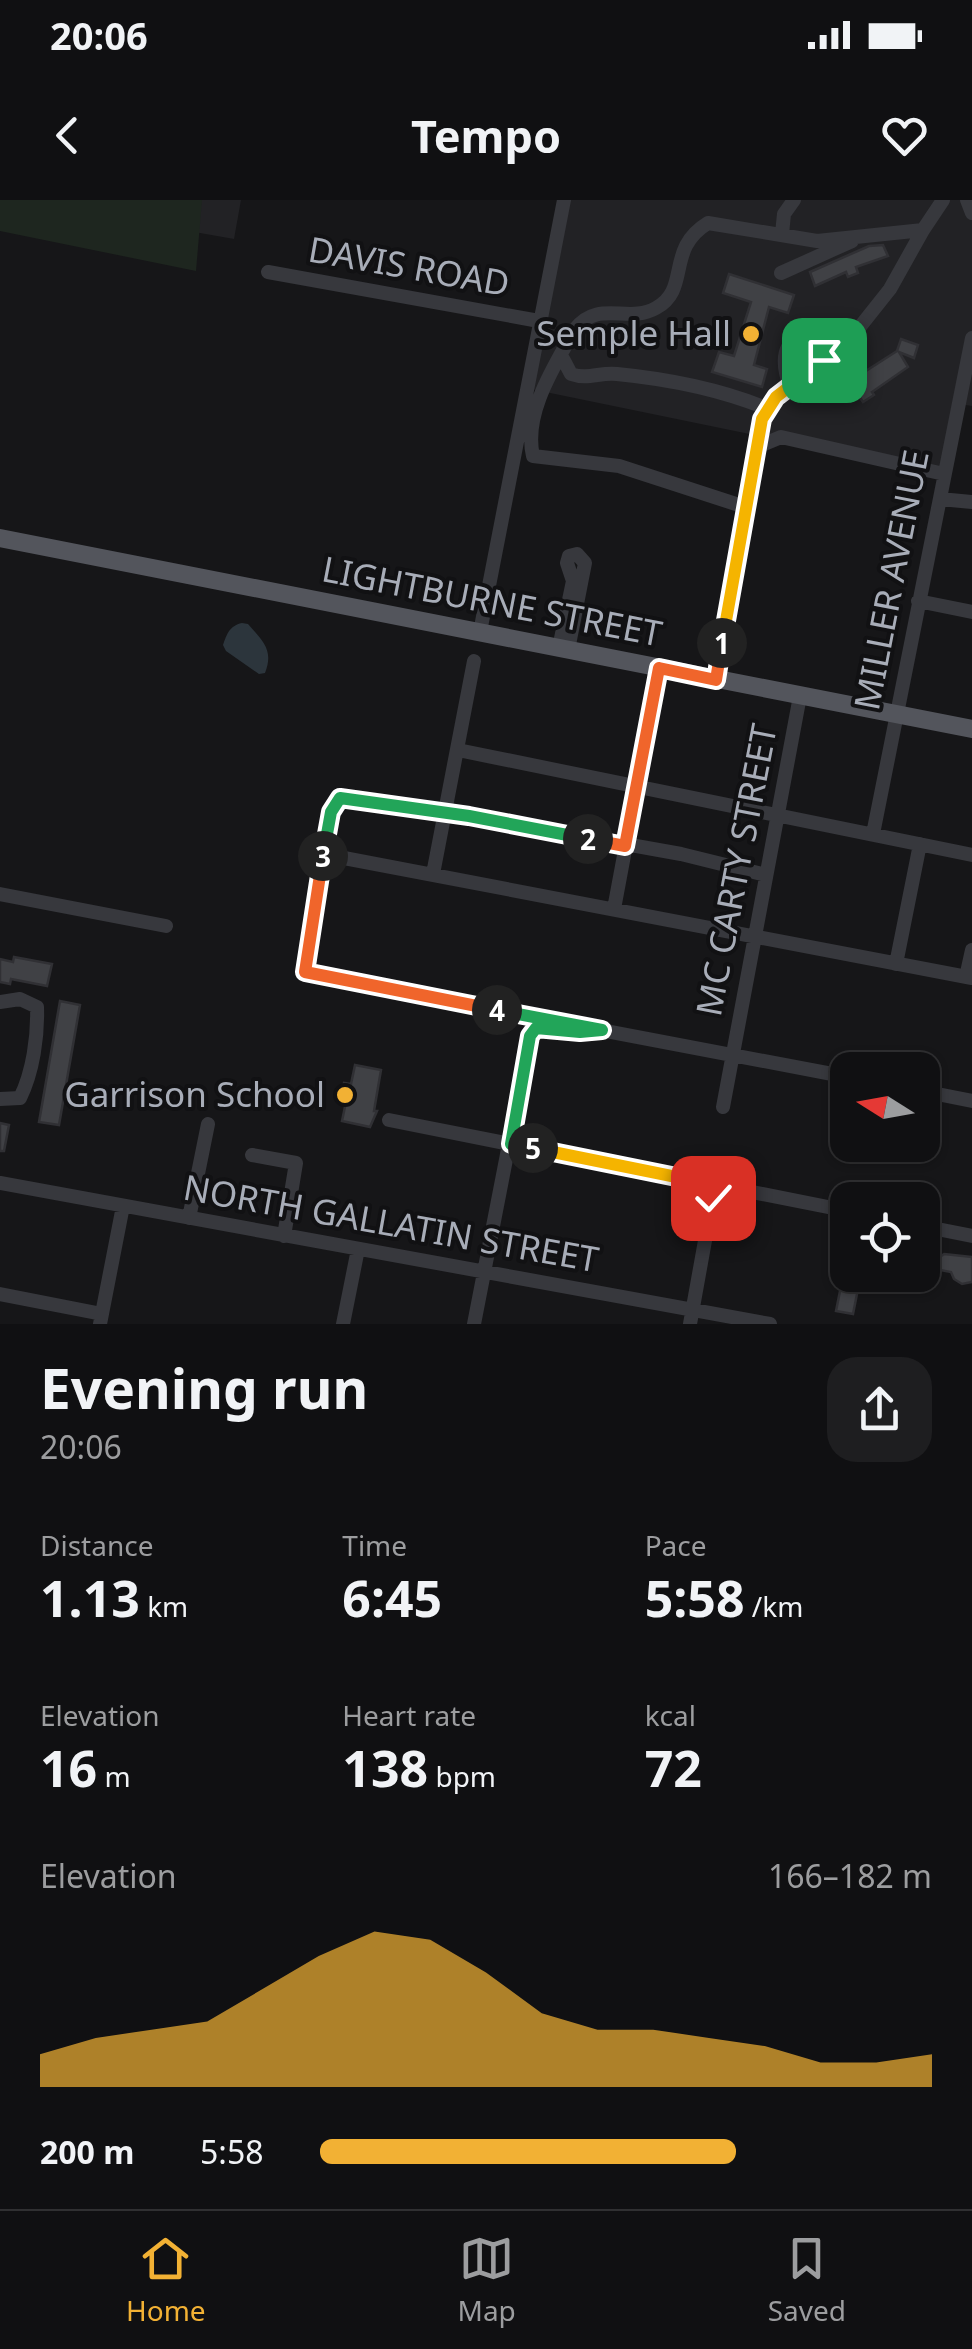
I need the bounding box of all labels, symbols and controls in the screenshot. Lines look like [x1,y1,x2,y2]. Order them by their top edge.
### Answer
text: 20:06 [50,9,148,61]
text: Tempo [411,105,561,166]
icon: back [40,108,95,163]
icon: heart [877,108,932,163]
street label: DAVIS ROAD [305,225,513,306]
place label: Semple Hall [536,309,731,356]
pin [782,318,867,403]
marker: Semple Hall [740,323,762,345]
icon: arrive [797,333,852,388]
street label: MILLER AVENUE [842,446,939,714]
street label: LIGHTBURNE STREET [318,545,667,657]
pin: 1 [697,618,747,668]
text: 1 [714,624,730,662]
street label: MC CARTY STREET [684,719,787,1020]
pin: 2 [563,814,613,864]
text: 2 [580,820,596,858]
pin: 3 [298,831,348,881]
text: 3 [315,837,331,875]
pin: 4 [472,985,522,1035]
text: 4 [489,991,505,1029]
north arrow [830,1052,940,1162]
map controls [830,1052,940,1292]
place label: Garrison School [64,1070,325,1117]
marker: Garrison School [334,1084,356,1106]
pin: 5 [508,1123,558,1173]
text: 5 [525,1129,541,1167]
pin [671,1156,756,1241]
street label: NORTH GALLATIN STREET [180,1163,603,1282]
icon: check [686,1171,741,1226]
button: locate [830,1182,940,1292]
text: Evening run [40,1350,368,1425]
button: share [827,1357,932,1462]
text: 20:06 [40,1425,122,1468]
text: Distance [40,1526,153,1564]
text: Time [342,1526,407,1564]
text: Pace [645,1526,707,1564]
text: 1.13 [40,1564,140,1632]
text: 6:45 [342,1564,442,1632]
text: 5:58 [645,1564,745,1632]
text: km [140,1587,188,1625]
text: /km [745,1587,803,1625]
text: Elevation [40,1696,160,1734]
text: Heart rate [342,1696,476,1734]
text: kcal [645,1696,696,1734]
text: 16 [40,1734,97,1802]
text: 138 [342,1734,428,1802]
text: 72 [645,1734,702,1802]
text: m [97,1757,131,1795]
text: bpm [428,1757,496,1795]
text: Elevation [40,1854,177,1897]
text: 166–182 m [768,1854,932,1897]
text: 200 m [40,2130,134,2173]
text: 5:58 [200,2130,264,2173]
tab: Home [126,2231,206,2329]
tab: Map [458,2231,516,2329]
tab: Saved [768,2231,846,2329]

